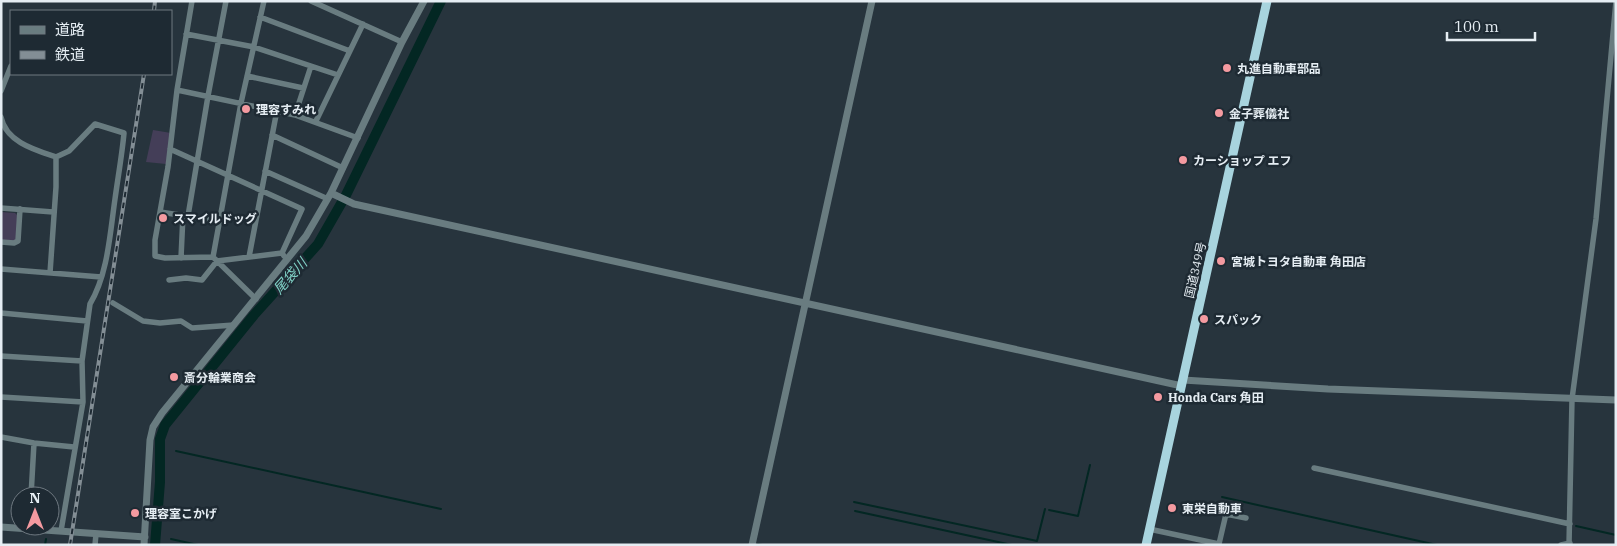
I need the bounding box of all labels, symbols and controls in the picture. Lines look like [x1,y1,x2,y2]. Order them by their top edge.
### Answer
legend [10,10,172,75]
scale bar [1447,10,1534,42]
text: 100 m [1454,17,1499,36]
text: 道路 [55,20,85,39]
text: 鉄道 [55,45,85,64]
place label: 丸進自動車部品 [1237,61,1321,76]
marker: 丸進自動車部品 [1221,62,1233,74]
place label: 理容すみれ [256,102,316,117]
marker: 理容すみれ [240,103,252,115]
place label: 金子葬儀社 [1229,106,1289,121]
marker: 金子葬儀社 [1213,107,1225,119]
place label: カーショップ エフ [1193,153,1292,168]
marker: カーショップ エフ [1177,154,1189,166]
place label: スマイルドッグ [173,211,257,226]
marker: スマイルドッグ [157,212,169,224]
street label: 国道349号 [1181,240,1209,300]
water label: 尾袋川 [269,253,312,298]
place label: 宮城トヨタ自動車 角田店 [1231,254,1366,269]
marker: 宮城トヨタ自動車 角田店 [1215,255,1227,267]
place label: スパック [1214,312,1262,327]
marker: スパック [1198,313,1210,325]
place label: 斎分輪業商会 [184,370,256,385]
marker: 斎分輪業商会 [168,371,180,383]
place label: Honda Cars 角田 [1168,390,1263,405]
marker: Honda Cars 角田 [1152,391,1164,403]
north arrow [10,486,60,536]
text: N [29,489,41,507]
place label: 東栄自動車 [1182,501,1242,516]
marker: 東栄自動車 [1166,502,1178,514]
place label: 理容室こかげ [145,506,217,521]
marker: 理容室こかげ [129,507,141,519]

